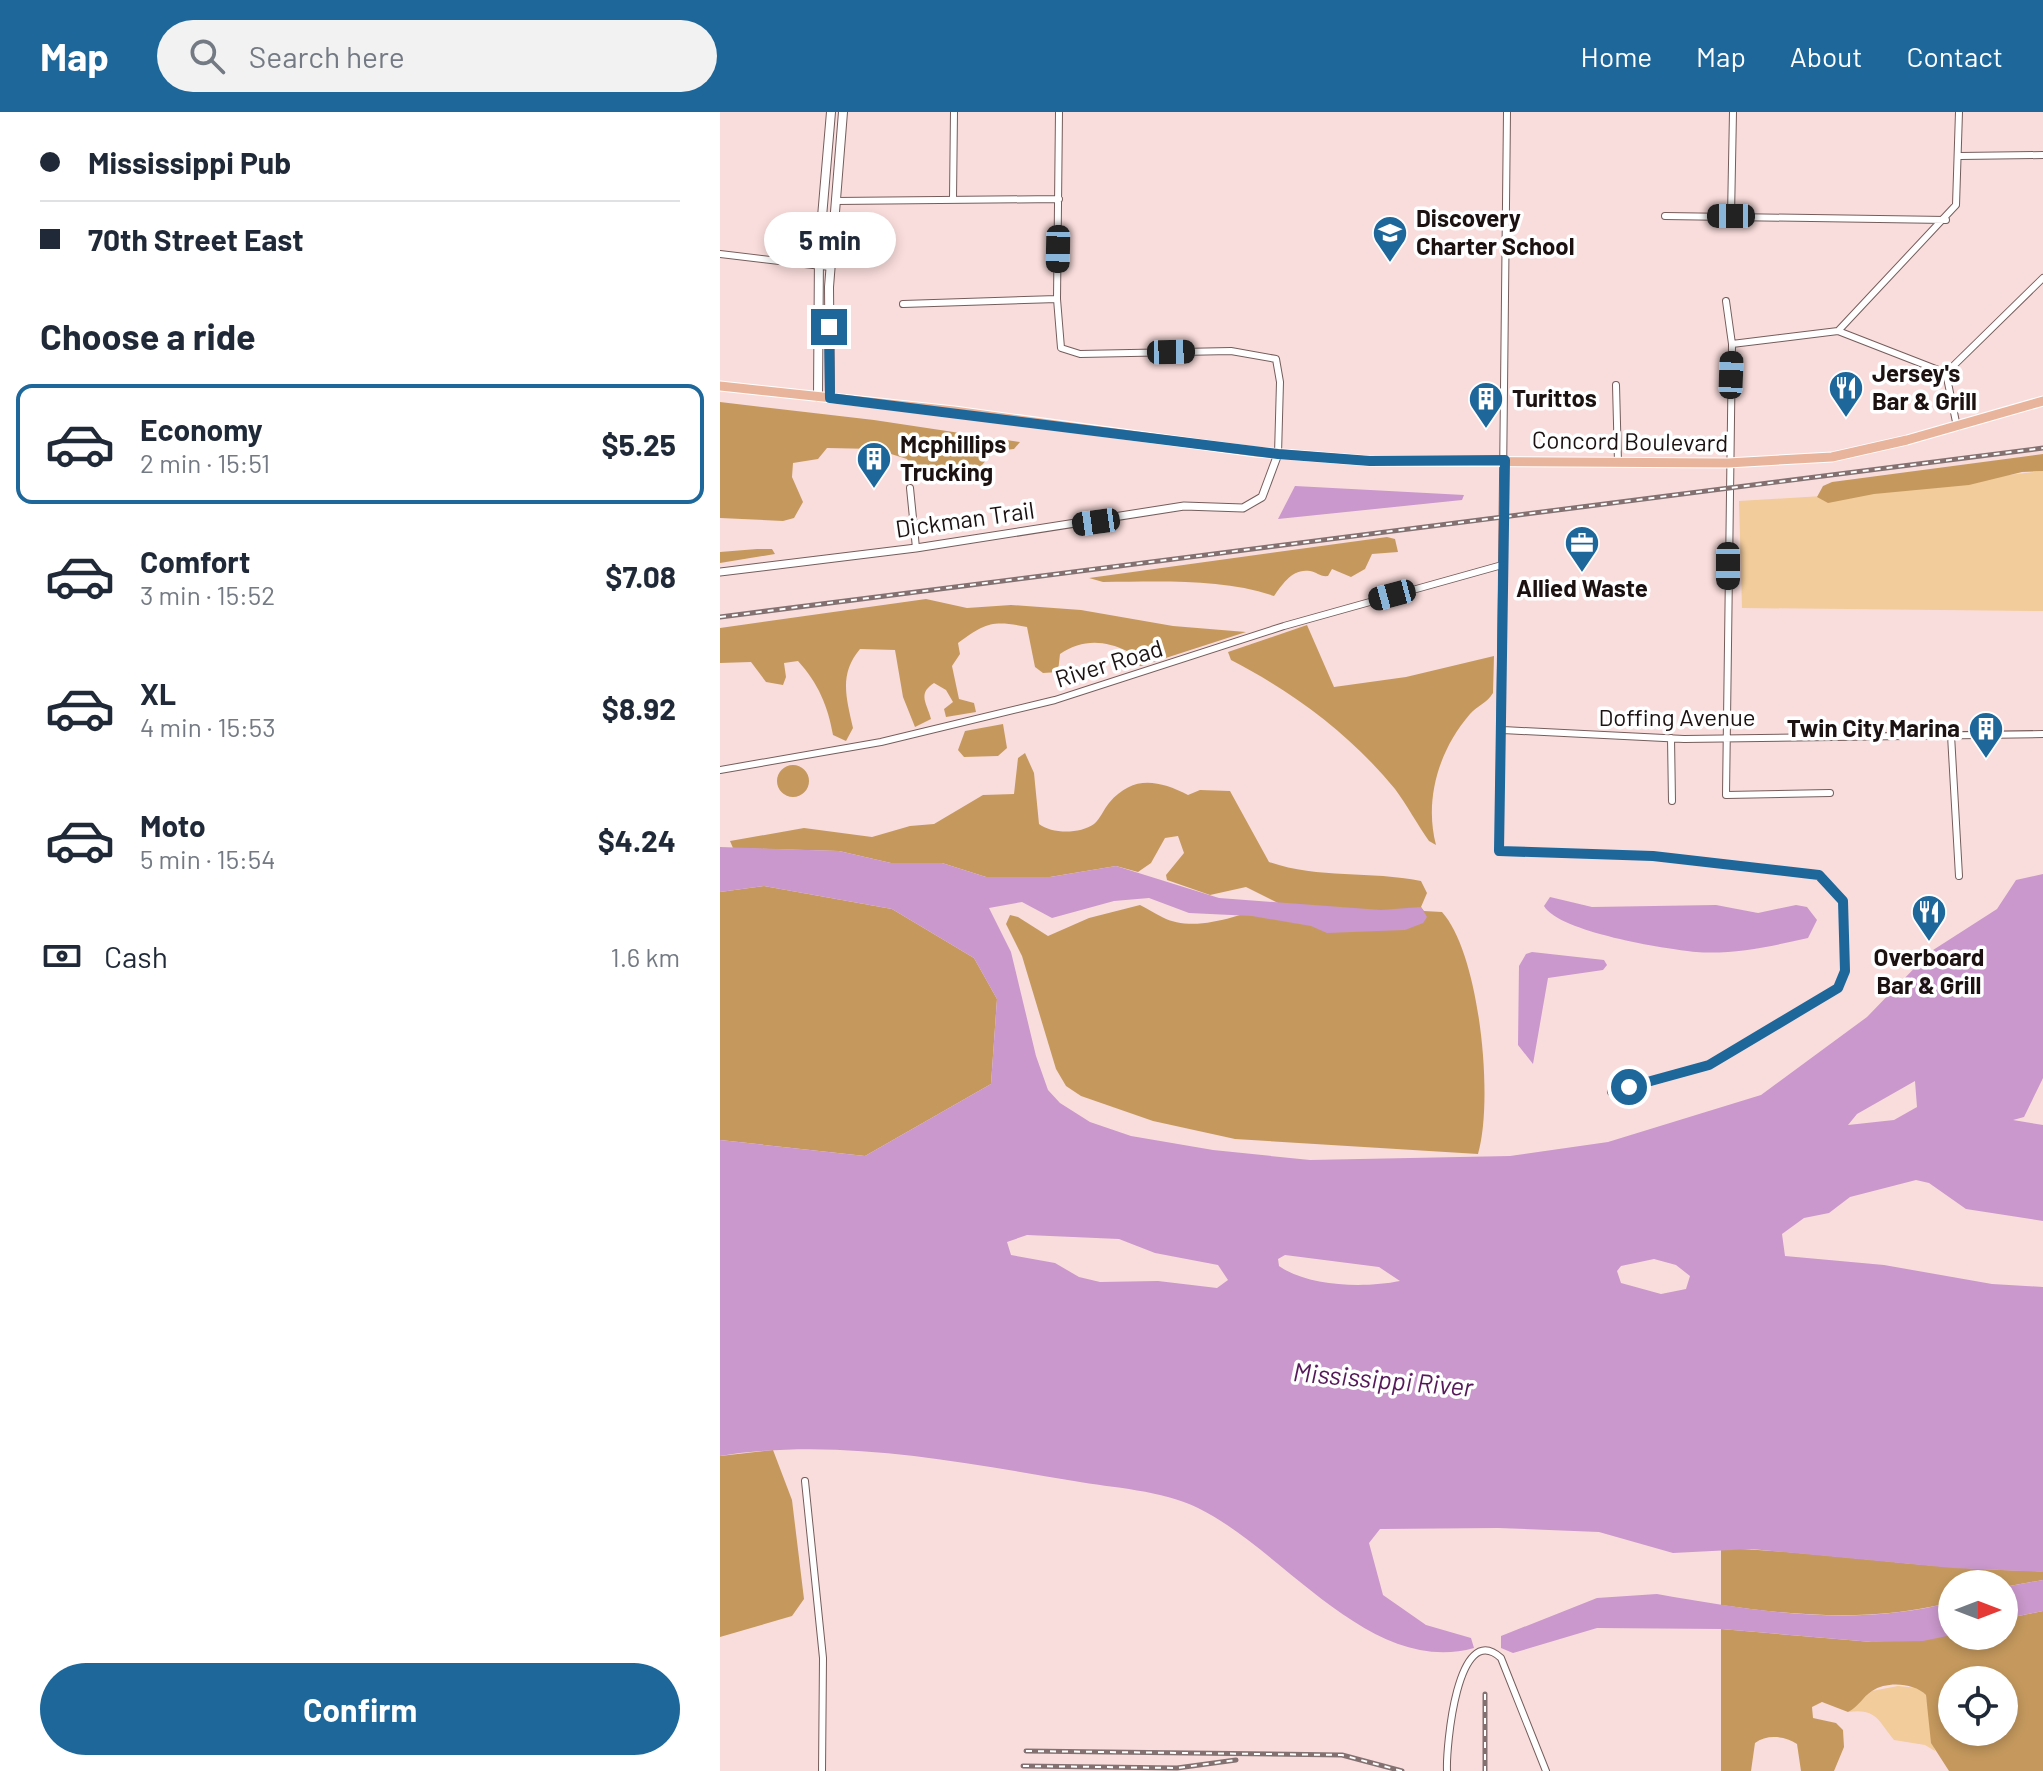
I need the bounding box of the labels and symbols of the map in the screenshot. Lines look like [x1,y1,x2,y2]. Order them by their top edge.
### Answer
place label: Discovery Charter School [1416,203,1575,260]
car [1707,204,1755,228]
callout: 5 min [763,211,895,267]
school or university icon: Discovery Charter School [1371,214,1409,264]
car [1046,225,1070,273]
route end [811,309,847,345]
car [1147,340,1195,364]
car [1718,351,1744,399]
place label: Jersey's Bar & Grill [1872,358,1977,415]
restaurant icon: Jersey's Bar & Grill [1827,369,1865,419]
building icon: Turittos [1467,380,1505,430]
place label: Turittos [1512,383,1597,412]
street label: Concord Boulevard [1532,424,1729,457]
place label: Mcphillips Trucking [900,429,1006,486]
building icon: Mcphillips Trucking [855,440,893,490]
street label: Dickman Trail [893,494,1036,543]
car [1071,507,1121,537]
office icon: Allied Waste [1563,524,1601,574]
car [1716,542,1740,590]
place label: Allied Waste [1516,573,1648,602]
car [1366,577,1418,613]
street label: River Road [1051,632,1166,693]
street label: Doffing Avenue [1598,702,1756,731]
building icon: Twin City Marina [1967,710,2005,760]
place label: Twin City Marina [1787,713,1960,742]
restaurant icon: Overboard Bar & Grill [1910,893,1948,943]
place label: Overboard Bar & Grill [1874,942,1984,999]
route start [1611,1069,1647,1105]
water label: Mississippi River [1292,1355,1475,1402]
north arrow [1938,1570,2018,1650]

